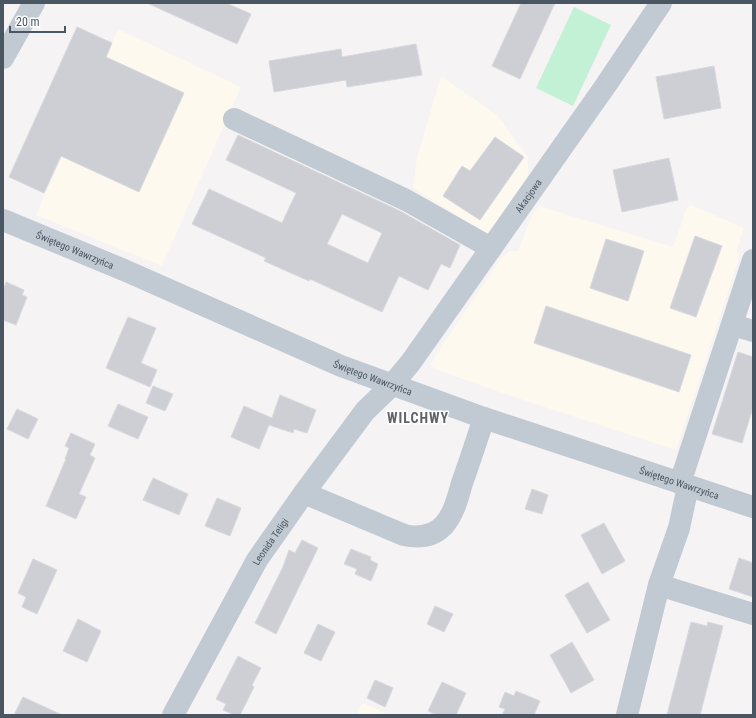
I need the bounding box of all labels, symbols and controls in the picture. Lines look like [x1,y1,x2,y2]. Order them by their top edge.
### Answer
scale bar [10,8,65,34]
text: 20 m [16,15,40,29]
street label: Akacjowa [513,177,544,215]
street label: Świętego Wawrzyńca [34,228,116,271]
street label: Świętego Wawrzyńca [331,357,414,397]
district label: WILCHWY [387,410,449,426]
street label: Świętego Wawrzyńca [638,464,720,501]
street label: Leonida Teligi [250,516,291,567]

